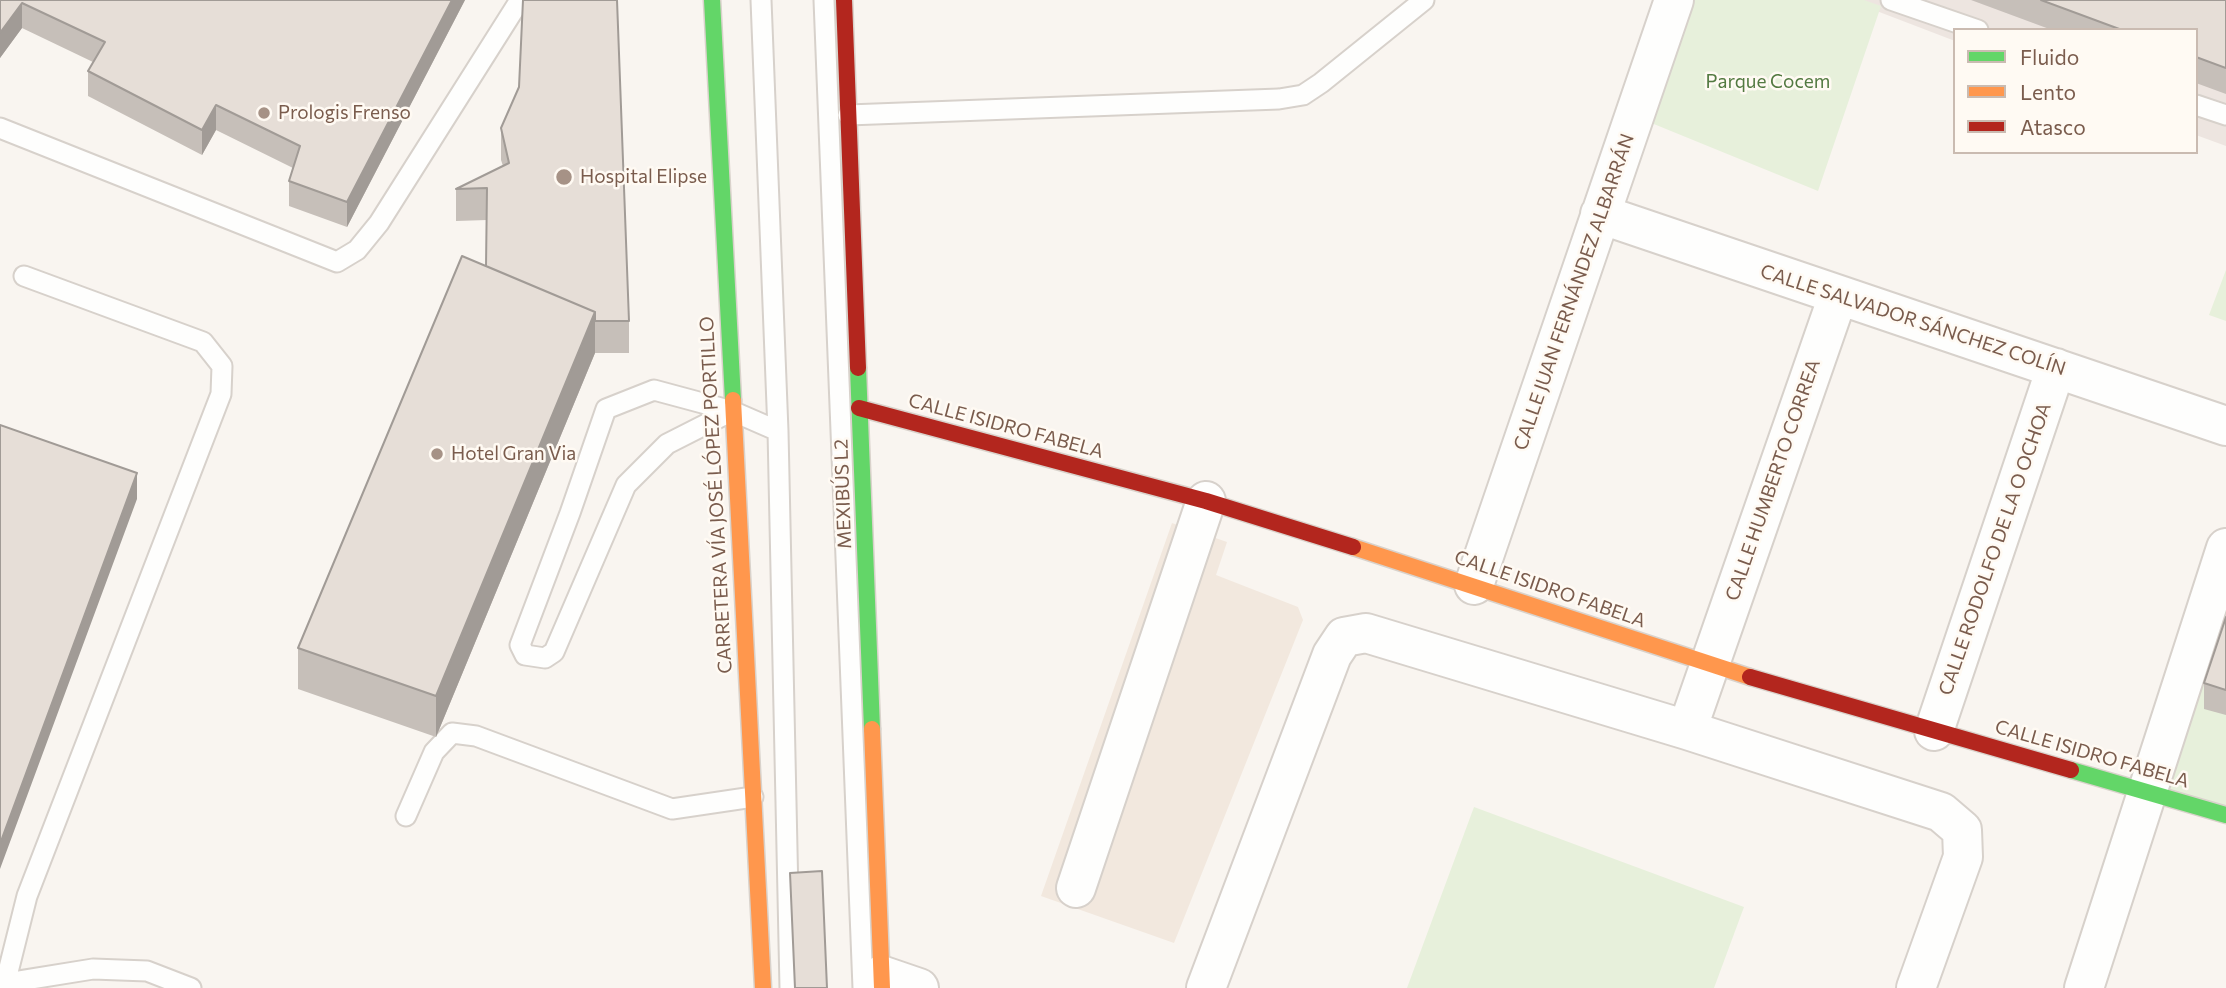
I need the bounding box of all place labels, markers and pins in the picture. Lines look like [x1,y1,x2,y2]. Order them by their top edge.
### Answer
place label: Prologis Frenso [278,102,411,124]
marker: Prologis Frenso [256,105,272,121]
place label: Hospital Elipse [580,166,707,188]
marker: Hospital Elipse [554,167,574,187]
place label: Hotel Gran Via [451,443,576,465]
marker: Hotel Gran Via [429,446,445,462]

